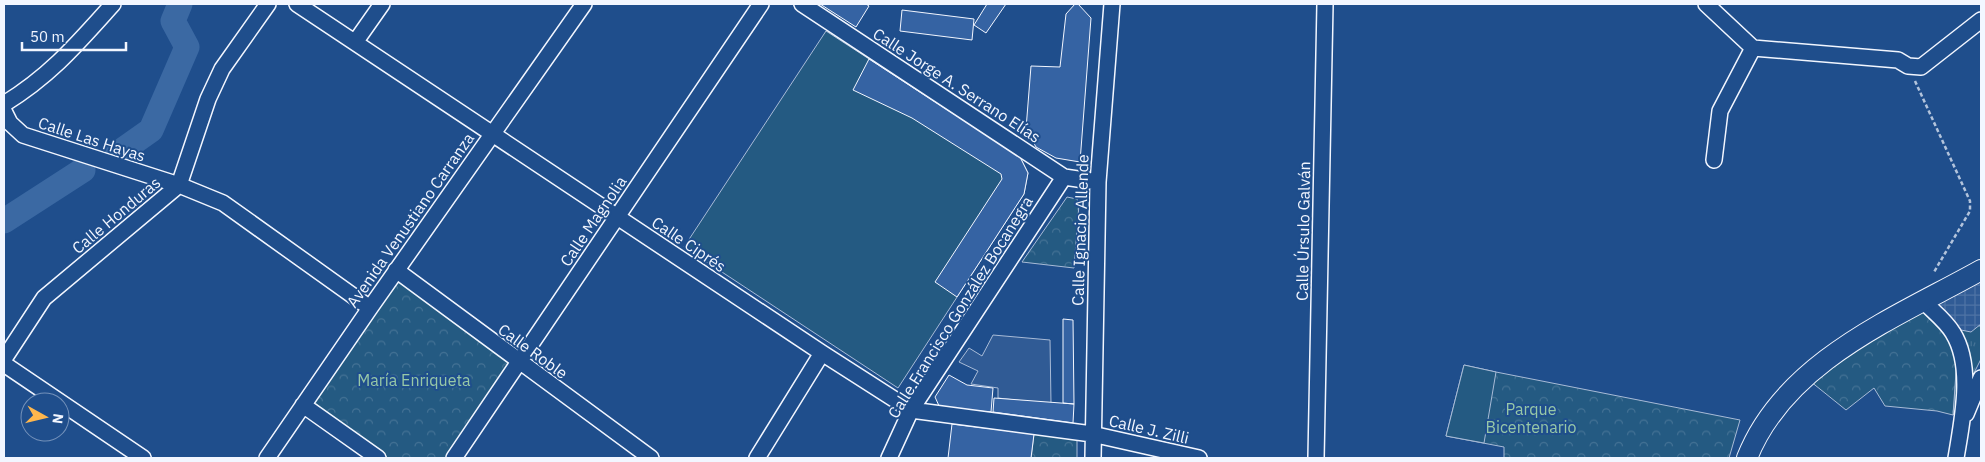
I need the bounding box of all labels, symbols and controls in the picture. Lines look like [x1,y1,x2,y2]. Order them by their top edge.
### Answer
scale bar [22,20,126,52]
street label: Calle Jorge A. Serrano Elías [869,23,1045,147]
text: 50 m [30,27,65,46]
street label: Calle Las Hayas [36,112,148,166]
street label: Avenida Venustiano Carranza [342,128,478,311]
street label: Calle Ignacio Allende [1067,154,1093,306]
street label: Calle Úrsulo Galván [1291,161,1314,301]
street label: Calle Honduras [68,172,164,258]
street label: Calle Magnolia [555,172,631,270]
street label: Calle Francisco González Bocanegra [883,192,1037,422]
street label: Calle Ciprés [648,212,730,276]
street label: Calle Roble [494,319,572,383]
park label: María Enriqueta [357,370,471,390]
north arrow [20,392,70,442]
park label: Parque Bicentenario [1485,399,1577,437]
street label: Calle J. Zilli [1107,410,1191,448]
text: N [48,413,67,425]

